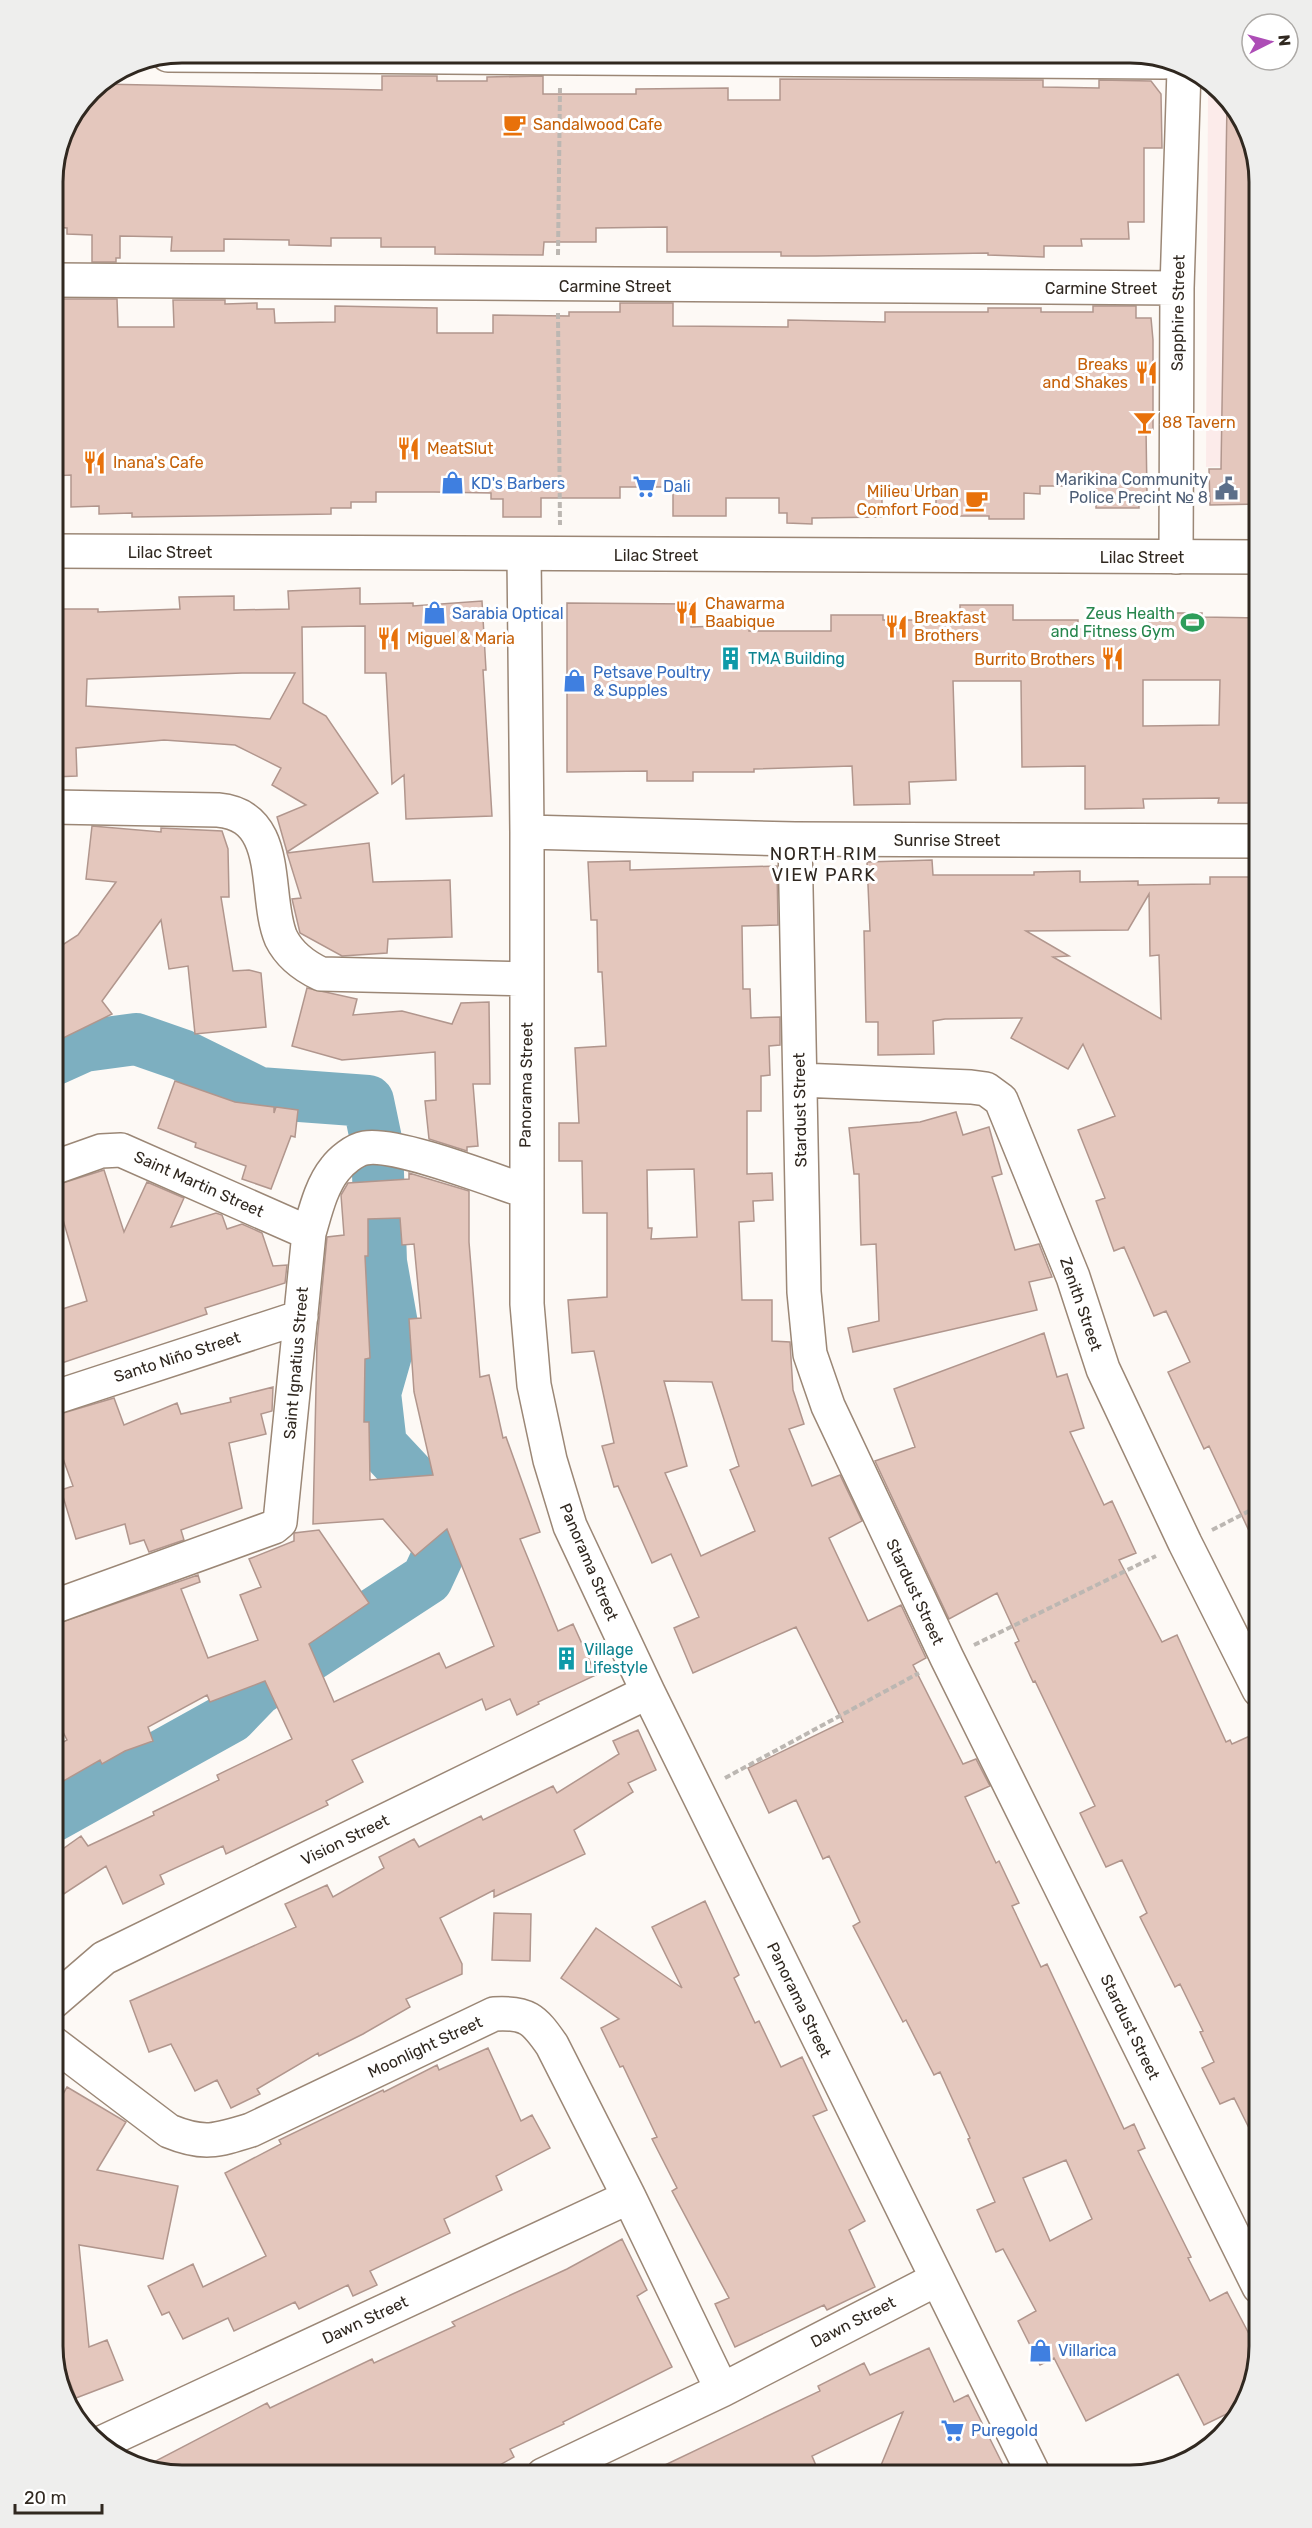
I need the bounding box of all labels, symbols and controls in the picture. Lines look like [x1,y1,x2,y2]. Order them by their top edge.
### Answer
north arrow [1240,12,1300,72]
text: N [1274,34,1294,47]
cafe icon: Sandalwood Cafe [502,111,528,137]
place label: Sandalwood Cafe [533,115,663,134]
street label: Sapphire Street [1167,255,1189,371]
street label: Carmine Street [559,277,671,296]
street label: Carmine Street [1045,279,1157,298]
place label: Breaks and Shakes [1043,355,1128,392]
restaurant icon: Breaks and Shakes [1133,360,1159,386]
bar icon: 88 Tavern [1131,409,1157,435]
place label: 88 Tavern [1162,413,1236,432]
restaurant icon: MeatSlut [396,435,422,461]
place label: MeatSlut [427,439,493,458]
restaurant icon: Inana's Cafe [82,449,108,475]
place label: Inana's Cafe [113,453,204,472]
shop icon: KD's Barbers [440,470,466,496]
place label: Marikina Community Police Precint № 8 [1055,470,1208,507]
supermarket icon: Dali [632,473,658,499]
place label: KD's Barbers [471,474,565,493]
public building icon: Marikina Community Police Precint № 8 [1213,475,1239,501]
place label: Dali [663,477,691,496]
place label: Milieu Urban Comfort Food [857,482,959,519]
cafe icon: Milieu Urban Comfort Food [964,487,990,513]
street label: Lilac Street [128,543,212,562]
street label: Lilac Street [614,546,698,565]
street label: Lilac Street [1100,548,1184,567]
place label: Chawarma Baabique [705,594,785,631]
restaurant icon: Chawarma Baabique [674,599,700,625]
shop icon: Sarabia Optical [421,600,447,626]
place label: Sarabia Optical [452,604,564,623]
place label: Zeus Health and Fitness Gym [1051,604,1175,641]
place label: Breakfast Brothers [914,608,986,645]
sports icon: Zeus Health and Fitness Gym [1180,609,1206,635]
restaurant icon: Breakfast Brothers [883,613,909,639]
restaurant icon: Miguel & Maria [376,625,402,651]
place label: Miguel & Maria [407,629,515,648]
building icon: TMA Building [717,645,743,671]
restaurant icon: Burrito Brothers [1100,646,1126,672]
place label: TMA Building [748,649,845,668]
place label: Burrito Brothers [974,650,1095,669]
place label: Petsave Poultry & Supples [593,663,711,700]
shop icon: Petsave Poultry & Supples [562,668,588,694]
street label: Sunrise Street [894,831,1000,850]
district label: NORTH RIM VIEW PARK [770,843,878,886]
street label: Panorama Street [515,1022,537,1148]
street label: Stardust Street [790,1052,810,1168]
street label: Saint Martin Street [131,1147,267,1221]
street label: Zenith Street [1056,1255,1106,1353]
street label: Saint Ignatius Street [280,1286,312,1440]
street label: Santo Niño Street [111,1328,243,1386]
street label: Panorama Street [556,1500,622,1624]
street label: Stardust Street [882,1536,948,1648]
place label: Village Lifestyle [584,1640,648,1677]
building icon: Village Lifestyle [553,1645,579,1671]
street label: Vision Street [298,1811,392,1869]
street label: Panorama Street [763,1939,835,2061]
street label: Stardust Street [1096,1971,1164,2083]
street label: Moonlight Street [365,2012,485,2082]
street label: Dawn Street [319,2292,411,2348]
street label: Dawn Street [807,2293,899,2351]
shop icon: Villarica [1027,2337,1053,2363]
place label: Villarica [1058,2341,1117,2360]
supermarket icon: Puregold [940,2417,966,2443]
place label: Puregold [971,2421,1038,2440]
scale bar [15,2477,102,2515]
text: 20 m [24,2487,66,2509]

